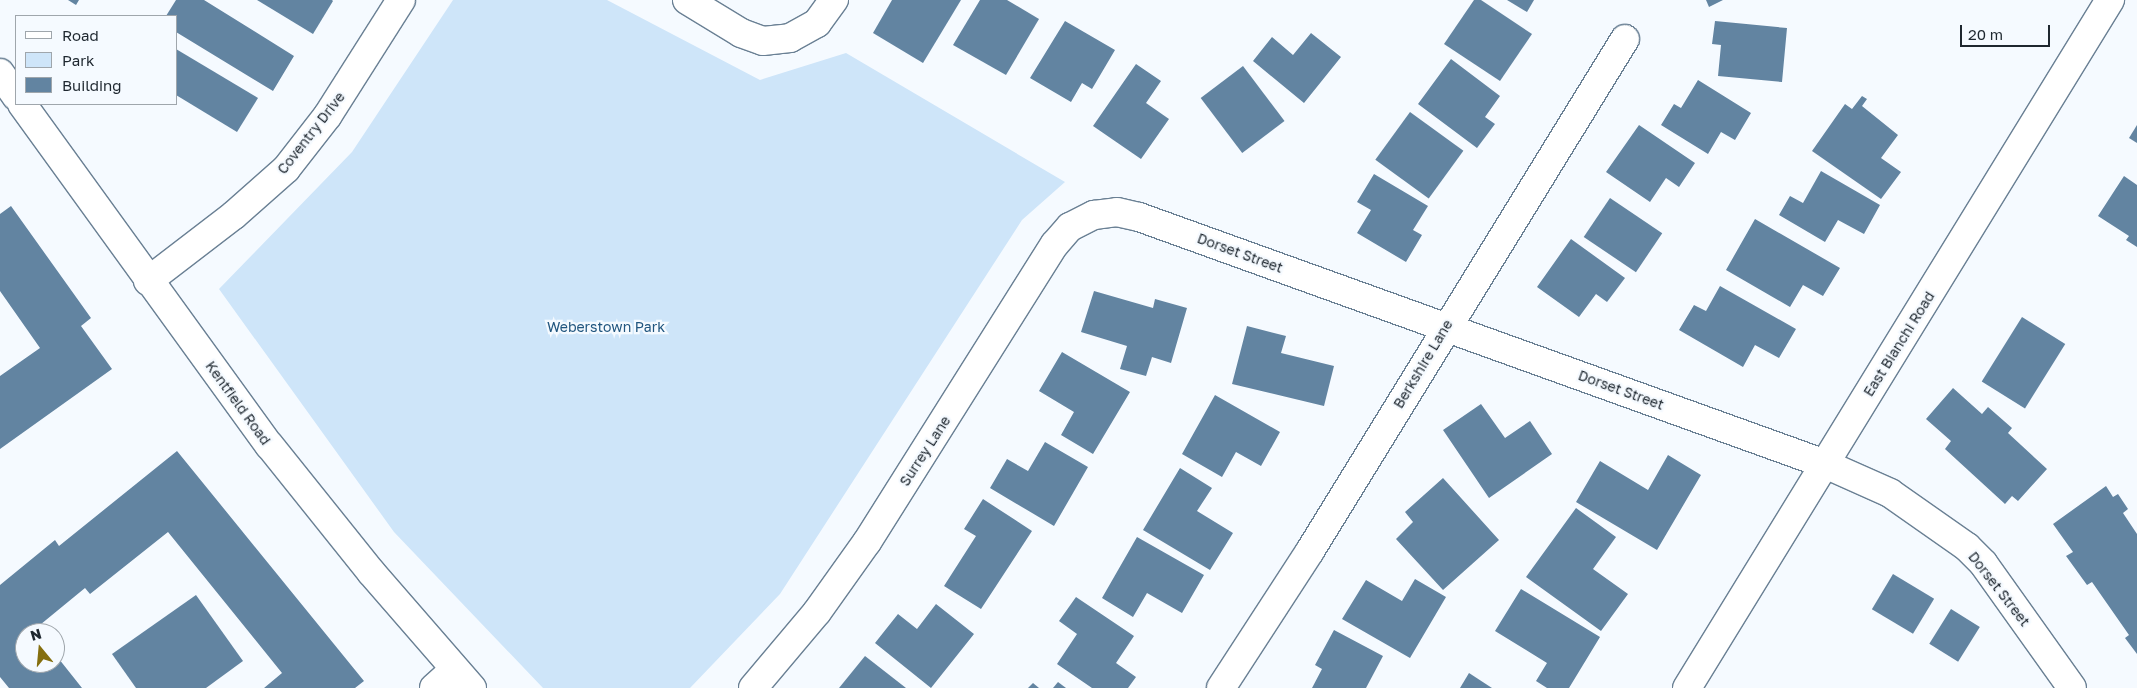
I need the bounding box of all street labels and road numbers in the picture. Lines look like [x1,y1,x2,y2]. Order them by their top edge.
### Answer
street label: Coventry Drive [274,89,348,177]
street label: Dorset Street [1195,230,1285,276]
street label: East Bianchi Road [1860,289,1938,399]
street label: Berkshire Lane [1390,317,1456,411]
street label: Kentfield Road [202,358,274,448]
street label: Dorset Street [1576,367,1666,413]
street label: Surrey Lane [896,413,954,489]
street label: Dorset Street [1965,548,2033,630]

